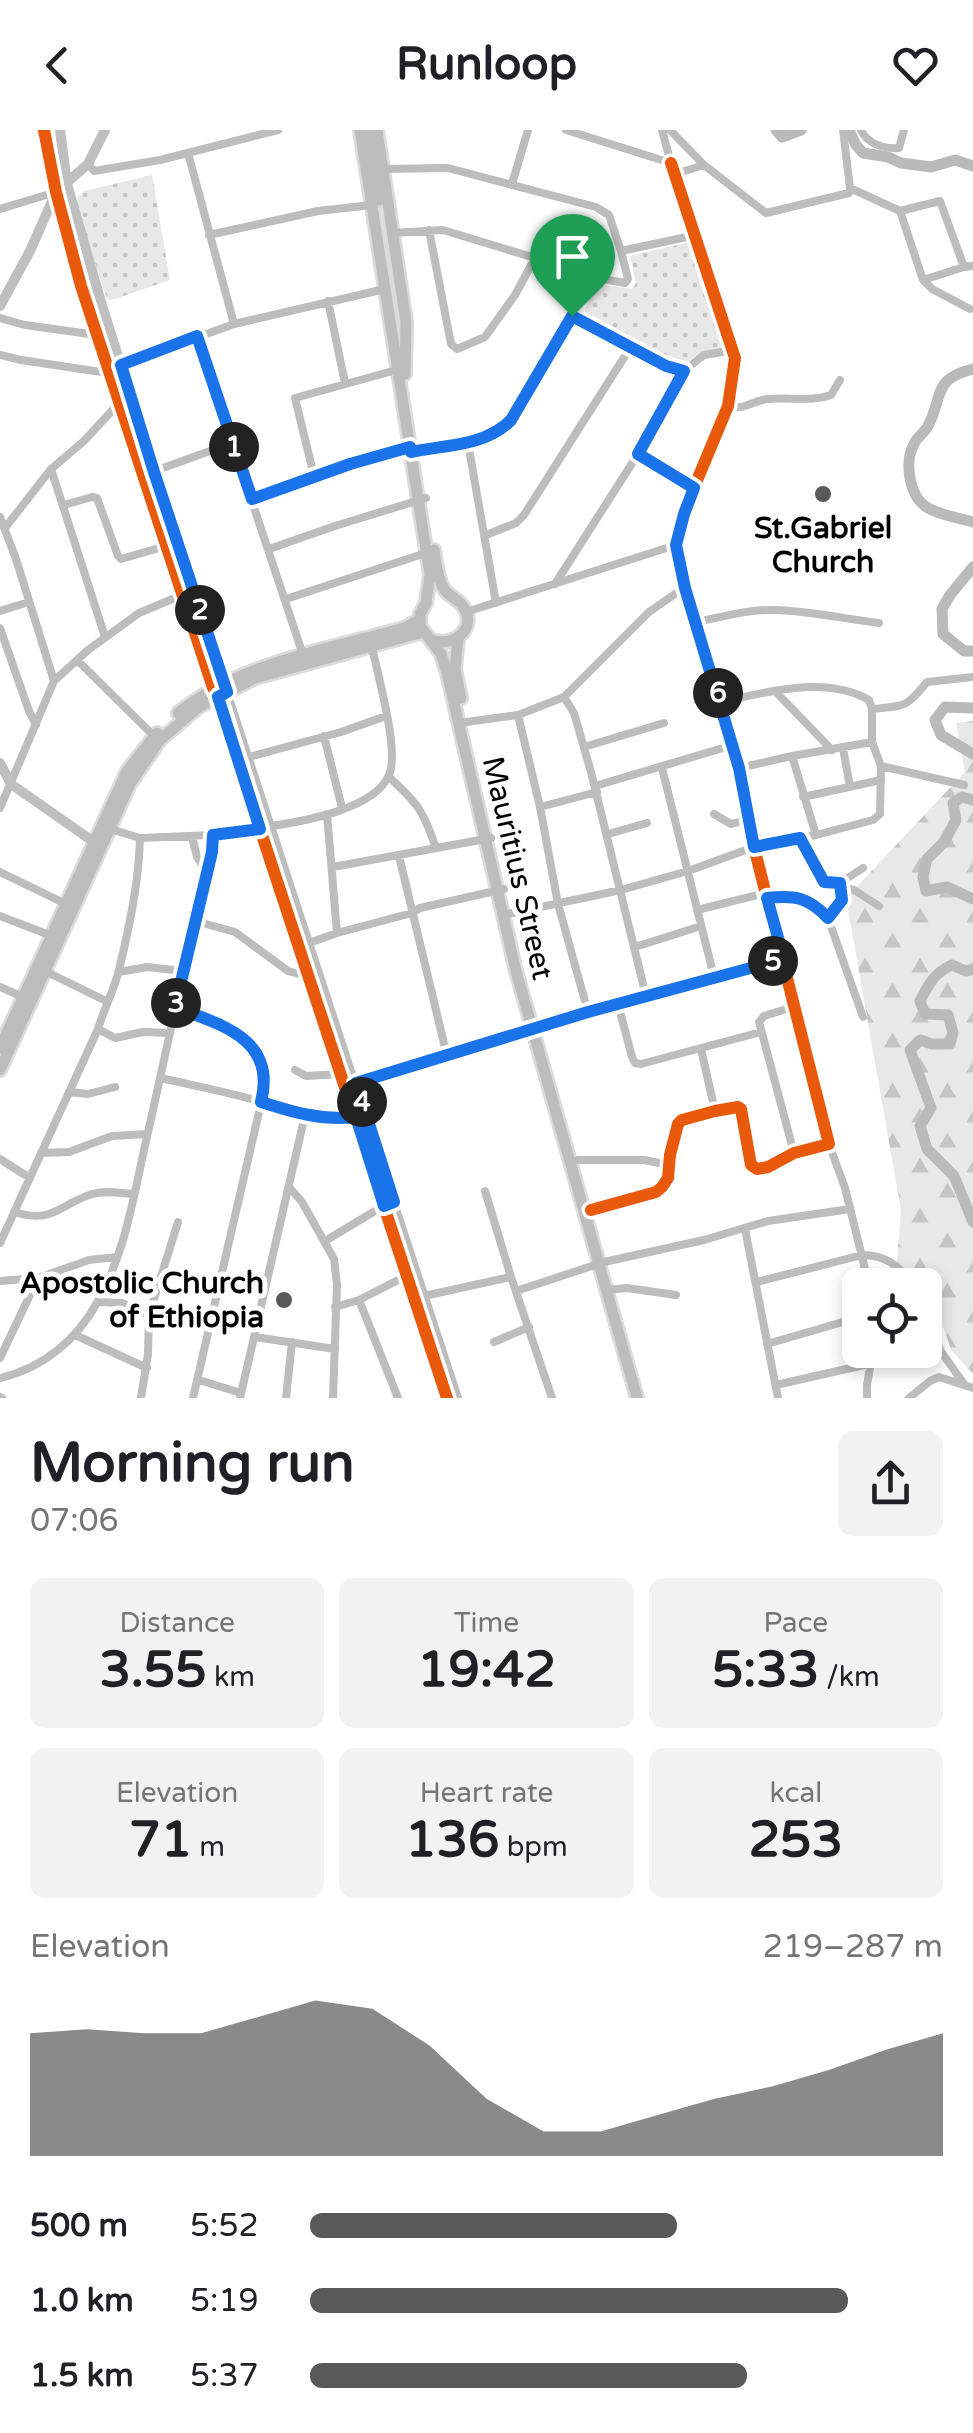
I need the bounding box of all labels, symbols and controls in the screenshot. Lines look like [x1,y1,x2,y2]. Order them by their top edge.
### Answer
icon: back [30,38,85,93]
text: Runloop [396,38,577,92]
icon: heart [888,38,943,93]
pin [530,214,615,317]
icon: arrive [545,229,600,284]
pin: 1 [209,422,259,472]
text: 1 [225,430,243,464]
marker: St.Gabriel Church [812,483,834,505]
place label: St.Gabriel Church [754,510,892,581]
pin: 2 [175,585,225,635]
text: 2 [191,593,209,627]
pin: 6 [693,668,743,718]
text: 6 [709,676,727,710]
street label: Mauritius Street [474,753,561,983]
pin: 5 [748,936,798,986]
text: 5 [764,944,782,978]
pin: 3 [151,978,201,1028]
text: 3 [167,986,185,1020]
pin: 4 [337,1077,387,1127]
text: 4 [353,1085,371,1119]
place label: Apostolic Church of Ethiopia [20,1265,264,1336]
map controls [842,1268,942,1368]
button: locate [842,1268,942,1368]
marker: Apostolic Church of Ethiopia [273,1289,295,1311]
text: Morning run [30,1431,355,1497]
button: share [838,1431,943,1536]
text: 07:06 [30,1502,119,1540]
text: Distance [120,1606,235,1640]
text: Time [454,1606,519,1640]
text: Pace [764,1606,828,1640]
text: 3.55 [99,1640,207,1700]
text: 19:42 [417,1640,556,1700]
text: 5:33 [712,1640,819,1700]
text: km [207,1660,255,1694]
text: /km [819,1660,880,1694]
text: Elevation [116,1776,238,1810]
text: Heart rate [420,1776,553,1810]
text: kcal [770,1776,822,1810]
text: 71 [129,1810,192,1870]
text: 136 [405,1810,499,1870]
text: 253 [749,1810,843,1870]
text: m [192,1830,225,1864]
text: bpm [499,1830,568,1864]
text: Elevation [30,1928,170,1966]
text: 219–287 m [763,1928,943,1966]
text: 500 m [30,2207,128,2245]
text: 5:52 [190,2207,259,2245]
text: 1.0 km [30,2282,134,2320]
text: 5:19 [190,2282,259,2320]
text: 1.5 km [30,2357,134,2395]
text: 5:37 [190,2357,259,2395]

